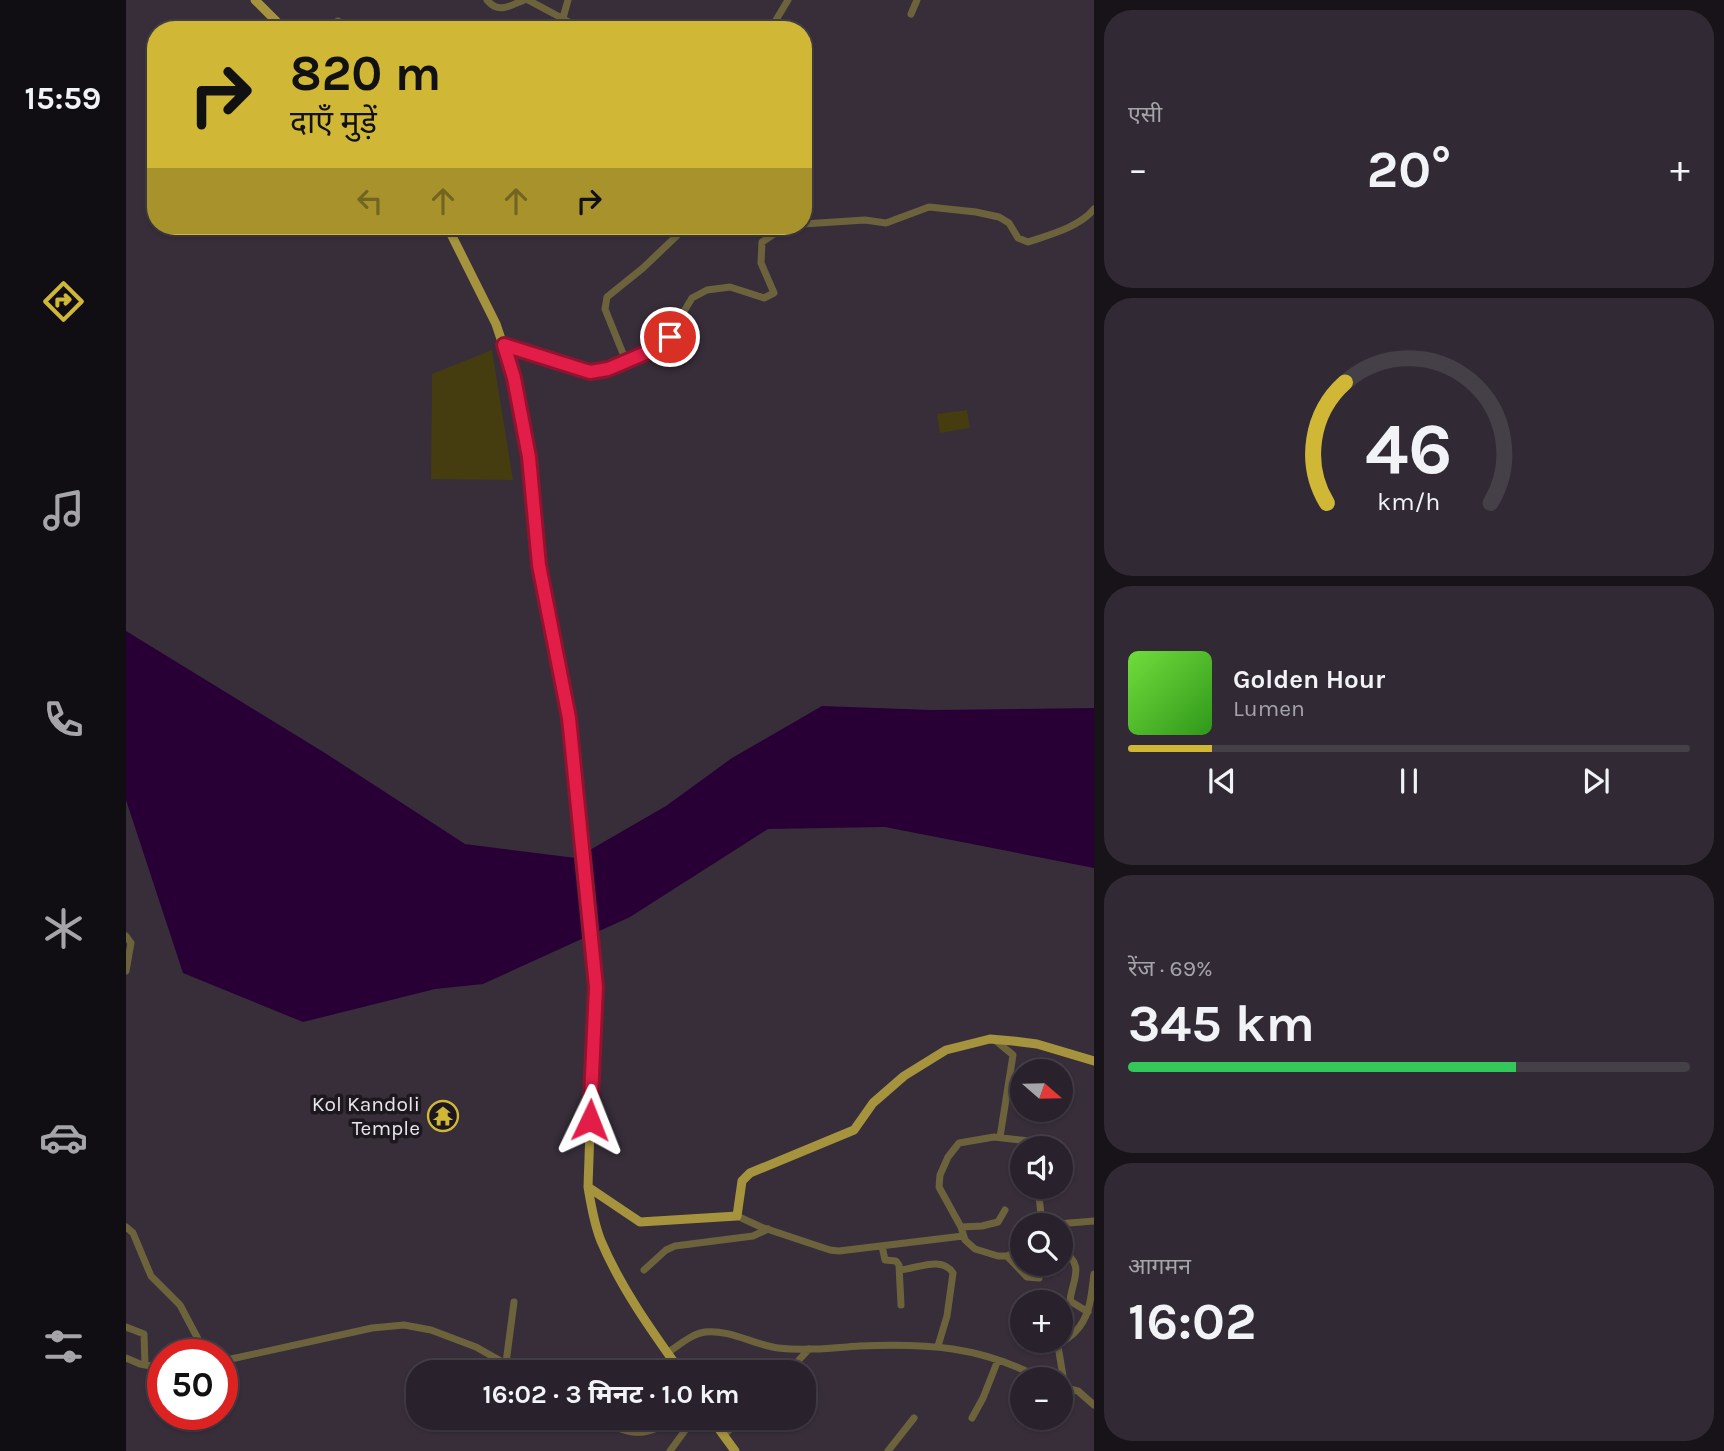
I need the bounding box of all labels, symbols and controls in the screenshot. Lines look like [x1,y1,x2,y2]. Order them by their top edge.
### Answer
text: 820 m [290,45,441,102]
icon: right [175,49,266,140]
text: 15:59 [25,80,101,117]
text: एसी [1128,101,1162,128]
text: दाएँ मुड़ें [290,104,377,141]
text: 20° [1367,139,1451,200]
text: − [1128,147,1148,192]
text: + [1670,147,1690,192]
icon: left [351,182,389,220]
icon: ahead [424,182,462,220]
icon: ahead [497,182,535,220]
icon: right [570,182,608,220]
icon: directions [39,277,88,326]
pin [640,307,700,367]
icon: arrive [651,318,689,356]
text: 46 [1365,407,1453,492]
icon: music [39,486,88,535]
text: km/h [1377,487,1441,516]
text: Golden Hour [1233,664,1385,695]
icon: phone [39,695,88,744]
text: Lumen [1233,695,1305,722]
icon: previous [1203,762,1241,800]
icon: pause [1390,762,1428,800]
icon: next [1577,762,1615,800]
icon: climate [39,904,88,953]
text: रेंज · 69% [1128,955,1213,982]
text: 345 km [1128,993,1315,1054]
north arrow [1010,1059,1073,1122]
map controls [1010,1059,1073,1430]
position arrow [553,1083,627,1157]
place label: Kol Kandoli Temple [312,1092,420,1140]
temple icon: Kol Kandoli Temple [426,1099,460,1133]
icon: car [39,1113,88,1162]
button: sound [1010,1136,1073,1199]
button: search [1010,1213,1073,1276]
text: आगमन [1128,1253,1191,1280]
button: + [1010,1290,1073,1353]
text: 16:02 [1128,1291,1256,1352]
icon: filters [39,1322,88,1371]
speed limit sign: 50 [147,1339,238,1430]
button: − [1010,1367,1073,1430]
text: 16:02 · 3 मिनट · 1.0 km [483,1379,739,1410]

